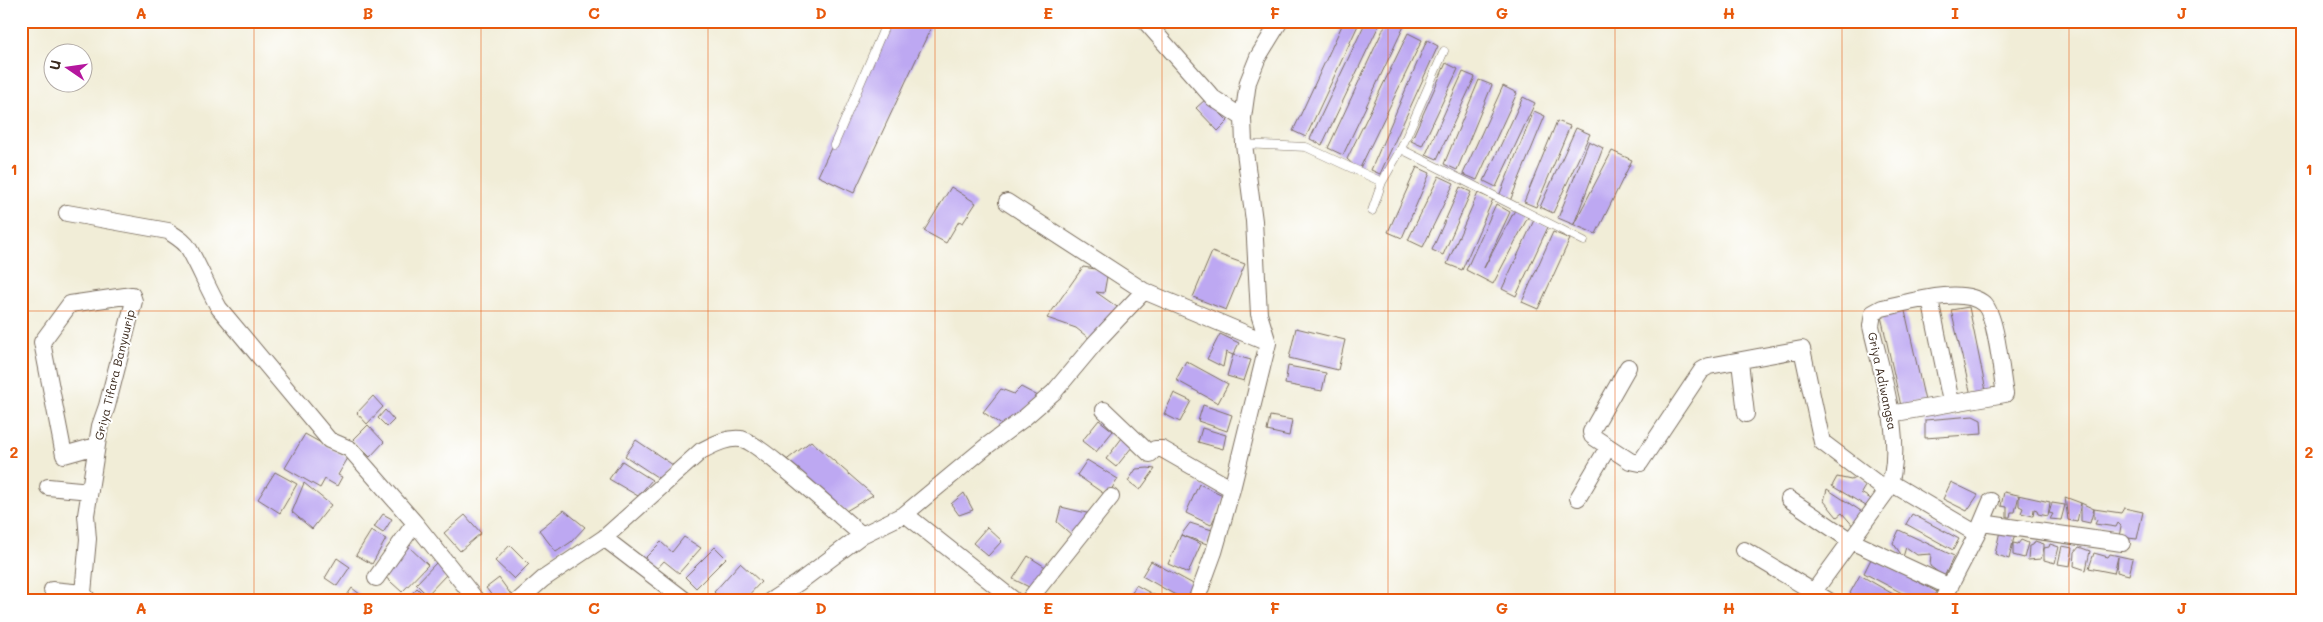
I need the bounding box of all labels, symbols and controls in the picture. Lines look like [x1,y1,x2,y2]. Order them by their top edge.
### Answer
text: A [135,2,147,23]
text: B [363,2,373,23]
text: C [588,2,600,23]
text: D [815,2,827,23]
text: E [1043,2,1053,23]
text: F [1270,2,1280,23]
text: G [1496,2,1508,23]
text: H [1723,2,1735,23]
text: I [1951,2,1959,23]
text: J [2177,2,2187,23]
north arrow [42,42,92,92]
text: U [44,58,65,72]
text: 1 [10,158,18,179]
text: 1 [2305,158,2313,179]
street label: Griya Tifara Banyuurip [90,308,138,442]
street label: Griya Adiwangsa [1865,330,1901,431]
text: 2 [10,441,19,462]
text: 2 [2305,441,2314,462]
text: A [135,597,147,618]
text: B [363,597,373,618]
text: C [588,597,600,618]
text: D [815,597,827,618]
text: E [1043,597,1053,618]
text: F [1270,597,1280,618]
text: G [1496,597,1508,618]
text: H [1723,597,1735,618]
text: I [1951,597,1959,618]
text: J [2177,597,2187,618]

